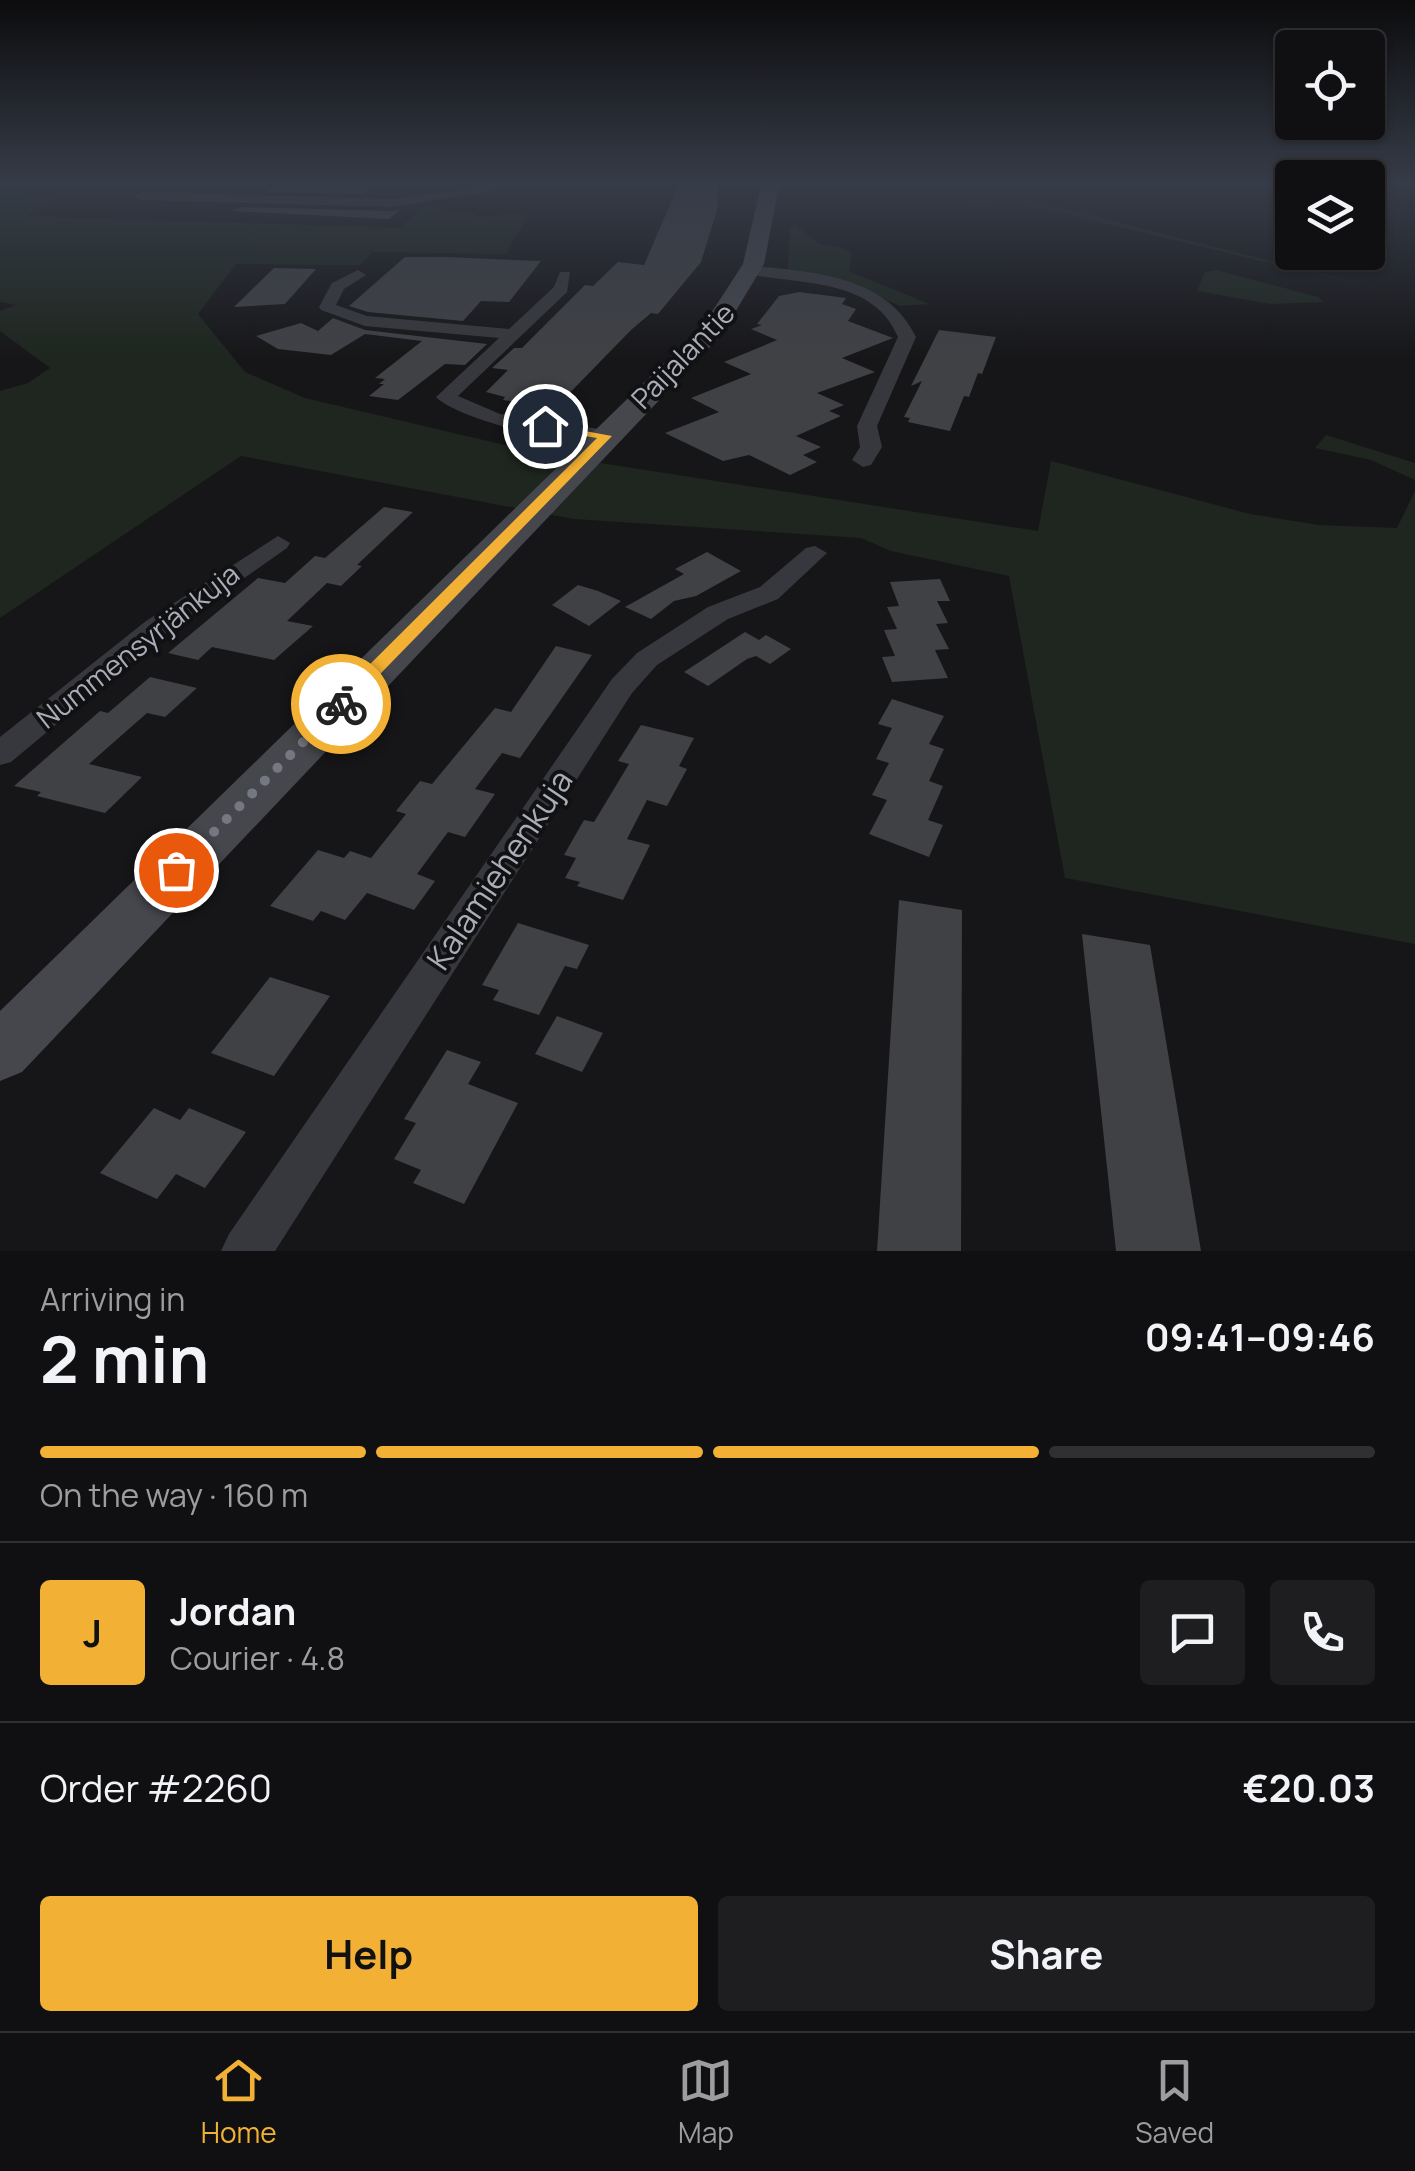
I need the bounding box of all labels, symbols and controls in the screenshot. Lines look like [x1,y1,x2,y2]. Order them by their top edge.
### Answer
map controls [1275,30,1385,270]
button: locate [1275,30,1385,140]
button: layers [1275,160,1385,270]
street label: Paijalantie [622,294,742,417]
pin [503,384,588,469]
icon: home [518,399,573,454]
street label: Nummensyrjänkuja [28,554,246,736]
courier [291,654,391,754]
icon: bike [314,677,369,732]
street label: Kalamiehenkuja [416,761,582,978]
pin [134,828,219,913]
icon: bag [149,843,204,898]
text: Arriving in [40,1277,185,1321]
text: 09:41–09:46 [1145,1310,1375,1362]
text: 2 min [40,1314,209,1403]
text: On the way · 160 m [40,1473,308,1517]
button: chat [1140,1580,1245,1685]
button: phone [1270,1580,1375,1685]
text: Jordan [170,1584,296,1636]
text: J [83,1606,102,1658]
text: Courier · 4.8 [170,1636,345,1680]
text: Order #2260 [40,1761,272,1813]
text: €20.03 [1243,1761,1375,1813]
button: Help [40,1896,698,2011]
button: Share [718,1896,1375,2011]
tab: Home [201,2053,277,2151]
tab: Map [678,2053,734,2151]
tab: Saved [1135,2053,1214,2151]

